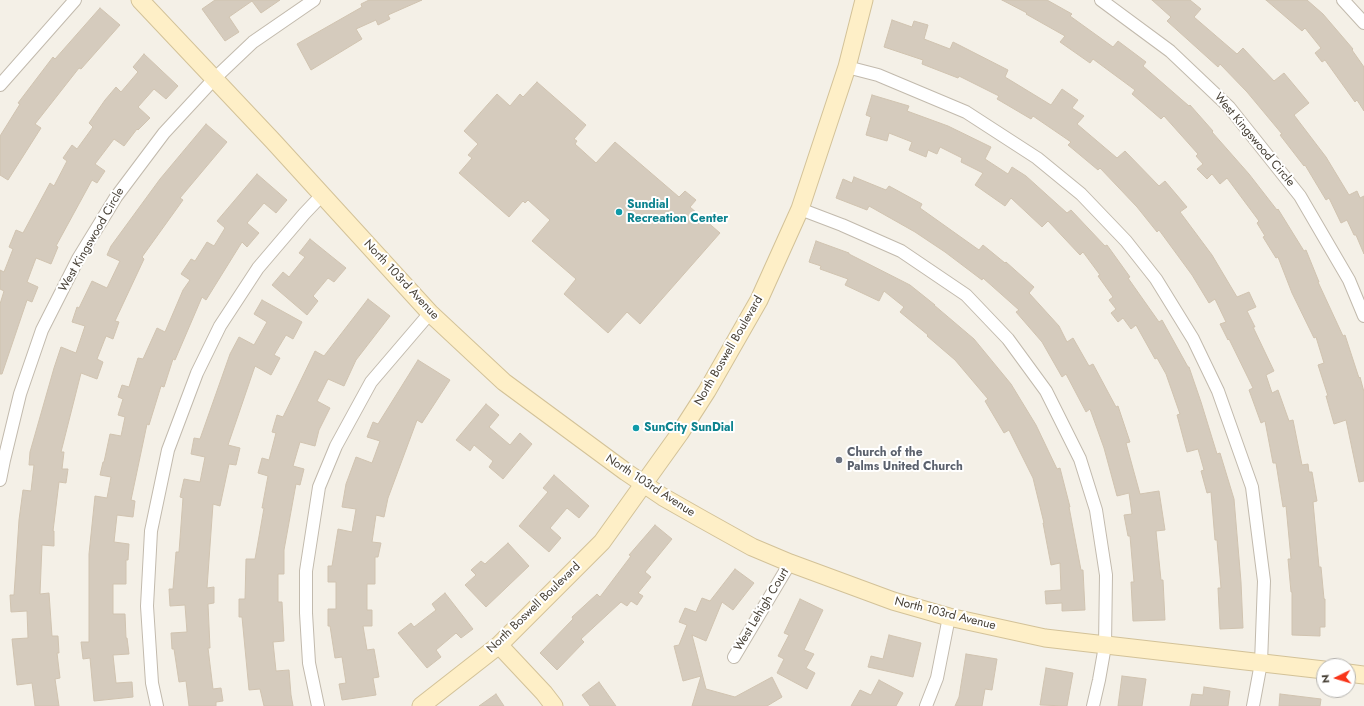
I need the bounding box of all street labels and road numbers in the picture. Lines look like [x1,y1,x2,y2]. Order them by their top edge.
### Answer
street label: West Kingswood Circle [1211,90,1297,190]
street label: West Kingswood Circle [56,185,128,295]
street label: North 103rd Avenue [360,237,442,323]
street label: North Boswell Boulevard [692,294,766,408]
street label: North 103rd Avenue [603,452,697,520]
street label: North Boswell Boulevard [484,560,584,656]
street label: West Lehigh Court [732,566,792,654]
street label: North 103rd Avenue [893,594,997,634]

